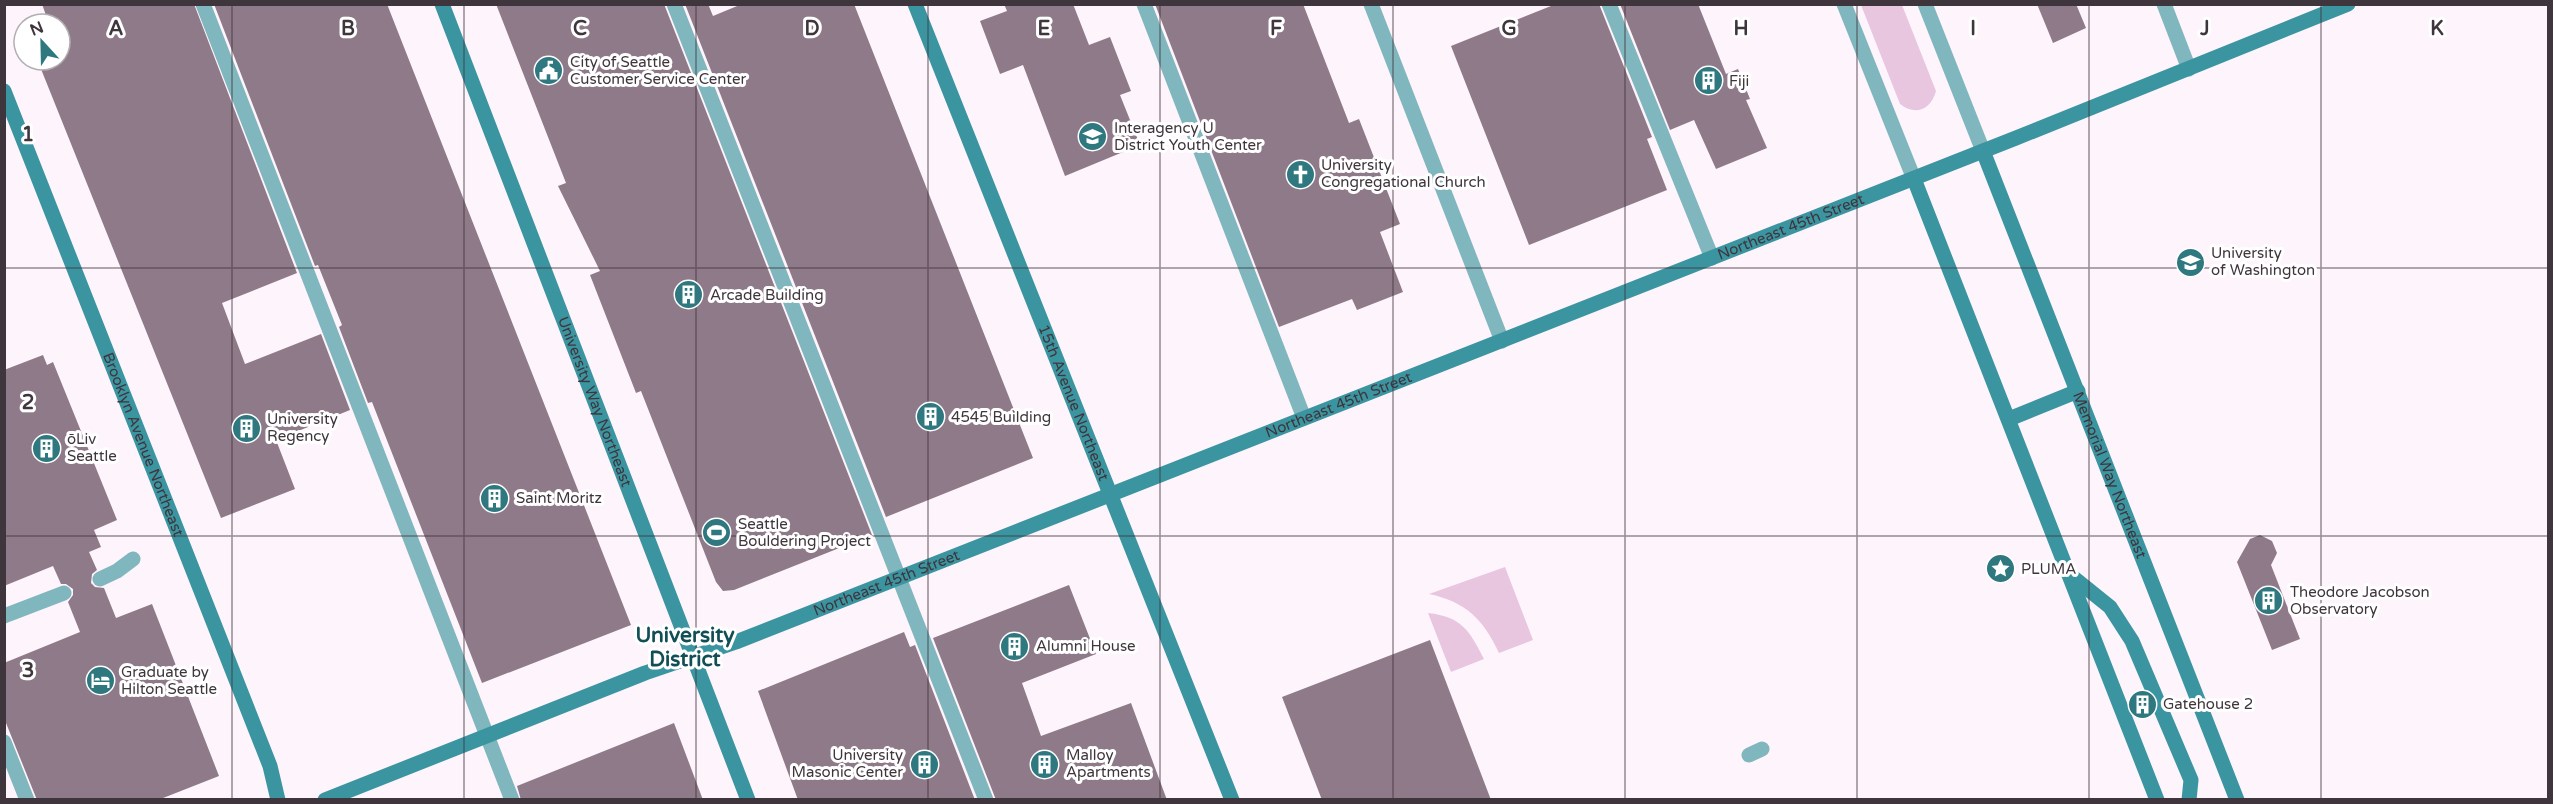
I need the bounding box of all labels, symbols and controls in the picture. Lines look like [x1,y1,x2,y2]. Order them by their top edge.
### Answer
north arrow [12,12,72,72]
text: N [27,17,46,41]
text: A [109,17,124,41]
text: B [341,17,355,41]
text: C [573,17,587,41]
text: D [804,17,820,41]
text: E [1038,17,1051,41]
text: F [1270,17,1282,41]
text: G [1501,17,1517,41]
text: H [1733,17,1749,41]
text: I [1970,17,1976,41]
text: J [2199,17,2210,41]
text: K [2430,17,2444,41]
place label: City of Seattle Customer Service Center [570,53,746,88]
public building icon: City of Seattle Customer Service Center [533,55,565,87]
building icon: Fiji [1692,65,1724,97]
place label: Fiji [1729,72,1749,90]
place label: Interagency U District Youth Center [1114,119,1262,154]
school or university icon: Interagency U District Youth Center [1077,121,1109,153]
text: 1 [22,123,34,147]
place label: University Congregational Church [1321,156,1486,191]
church icon: University Congregational Church [1284,158,1316,190]
street label: Northeast 45th Street [1715,190,1867,264]
place label: University of Washington [2211,244,2315,279]
school or university icon: University of Washington [2174,246,2206,278]
building icon: Arcade Building [673,279,705,311]
place label: Arcade Building [710,286,824,304]
street label: University Way Northeast [554,314,636,490]
street label: 15th Avenue Northeast [1035,322,1113,484]
street label: Brooklyn Avenue Northeast [99,350,188,539]
street label: Northeast 45th Street [1263,368,1415,442]
street label: Memorial Way Northeast [2069,389,2151,561]
text: 2 [22,391,34,415]
building icon: 4545 Building [914,401,946,433]
place label: 4545 Building [951,408,1051,426]
place label: University Regency [267,410,338,445]
building icon: University Regency [230,412,262,444]
place label: ōLiv Seattle [67,430,117,465]
building icon: ōLiv Seattle [30,432,62,464]
building icon: Saint Moritz [479,482,511,514]
place label: Saint Moritz [516,489,602,507]
place label: Seattle Bouldering Project [738,515,871,550]
sports icon: Seattle Bouldering Project [701,517,733,549]
street label: Northeast 45th Street [811,546,962,620]
place icon: PLUMA [1984,553,2016,585]
place label: PLUMA [2021,560,2076,578]
place label: Theodore Jacobson Observatory [2290,583,2430,618]
building icon: Theodore Jacobson Observatory [2253,585,2285,617]
district label: University District [636,623,735,672]
building icon: Alumni House [999,630,1031,662]
place label: Alumni House [1036,637,1136,655]
text: 3 [22,659,34,683]
place label: Graduate by Hilton Seattle [121,663,217,698]
hotel icon: Graduate by Hilton Seattle [84,665,116,697]
building icon: Gatehouse 2 [2126,688,2158,720]
place label: Gatehouse 2 [2163,695,2253,713]
place label: University Masonic Center [792,746,903,781]
place label: Malloy Apartments [1066,746,1151,781]
building icon: University Masonic Center [908,748,940,780]
building icon: Malloy Apartments [1029,748,1061,780]

